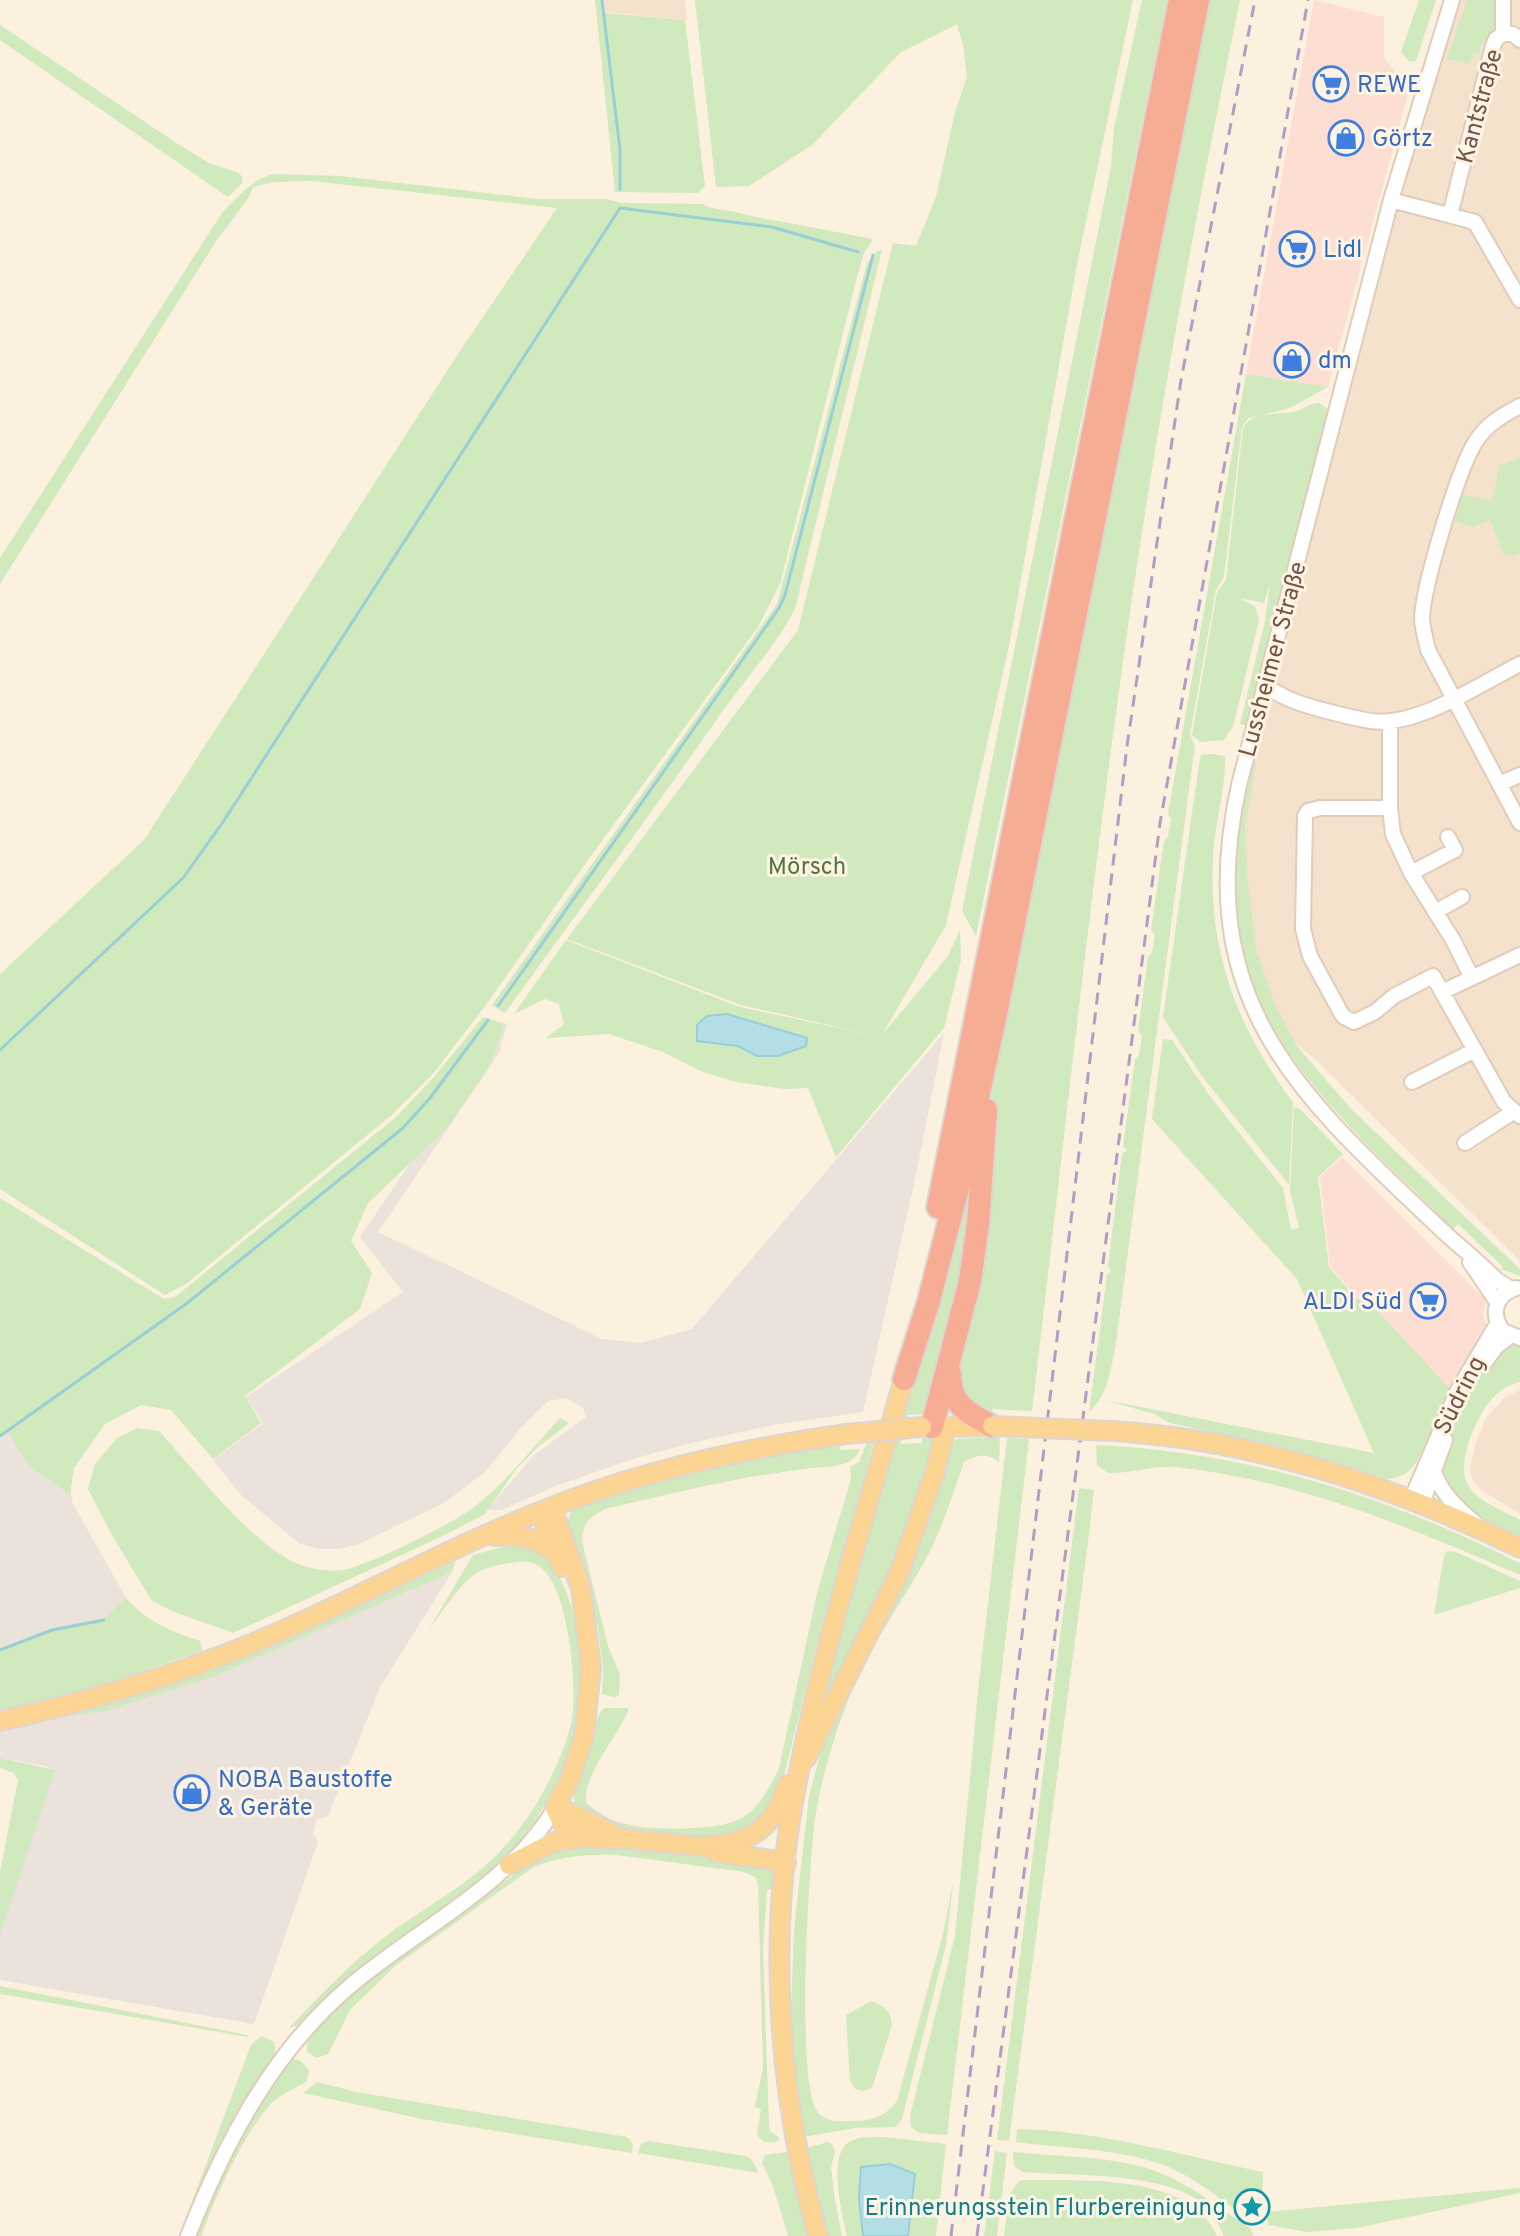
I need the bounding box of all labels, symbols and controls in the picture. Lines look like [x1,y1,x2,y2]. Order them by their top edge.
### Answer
street label: Kantstraße [1451,46,1511,167]
supermarket icon: REWE [1312,65,1350,103]
place label: REWE [1357,71,1421,101]
shop icon: Görtz [1327,119,1365,157]
place label: Görtz [1372,125,1433,155]
supermarket icon: Lidl [1278,230,1316,268]
place label: Lidl [1323,236,1362,266]
shop icon: dm [1273,341,1311,379]
place label: dm [1318,347,1352,377]
street label: Lussheimer Straße [1233,559,1314,760]
park label: Mörsch [768,853,846,883]
supermarket icon: ALDI Süd [1409,1282,1447,1320]
place label: ALDI Süd [1303,1288,1402,1318]
street label: Südring [1428,1352,1493,1440]
place label: NOBA Baustoffe & Geräte [218,1766,393,1824]
shop icon: NOBA Baustoffe & Geräte [173,1774,211,1812]
place icon: Erinnerungsstein Flurbereinigung [1233,2188,1271,2226]
place label: Erinnerungsstein Flurbereinigung [865,2194,1226,2224]

